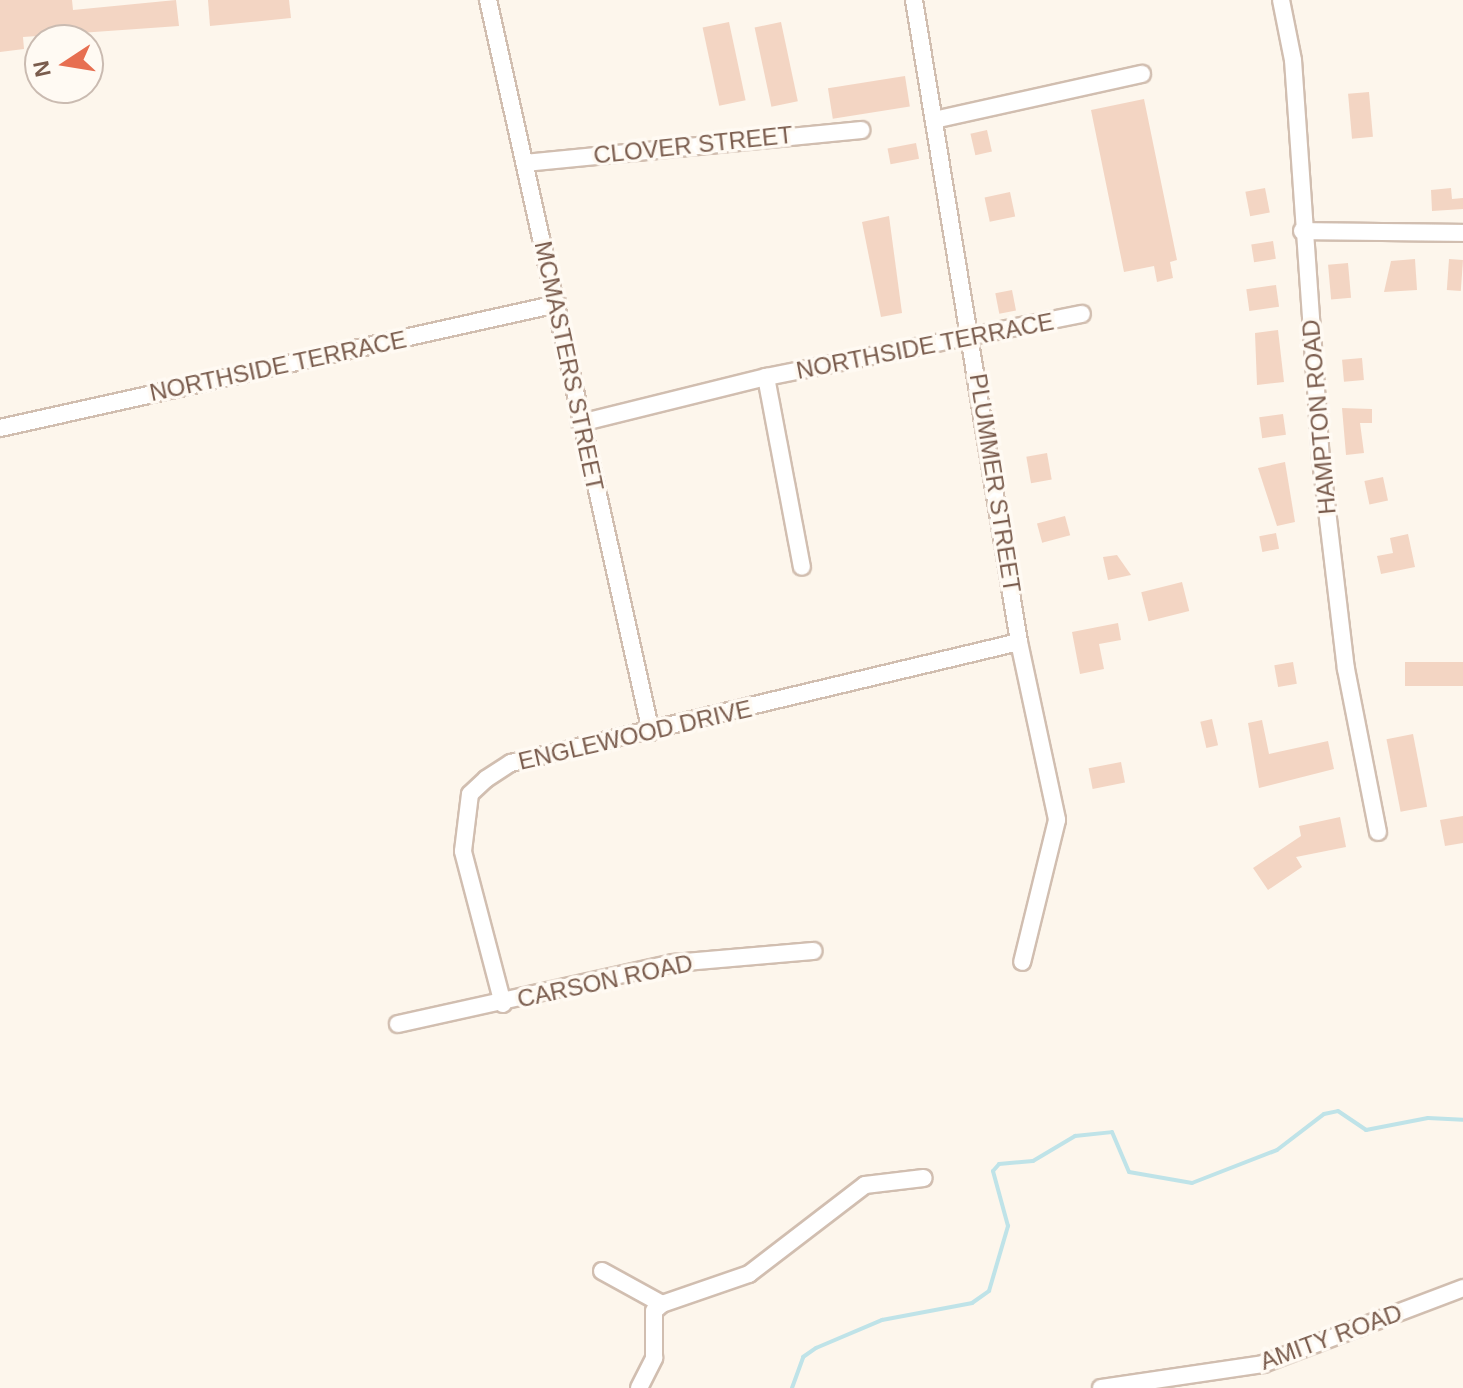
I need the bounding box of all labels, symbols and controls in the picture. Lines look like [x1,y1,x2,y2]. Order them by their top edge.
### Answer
north arrow [24,24,104,104]
text: N [28,58,56,79]
street label: CLOVER STREET [592,120,794,170]
street label: MCMASTERS STREET [528,238,610,494]
street label: NORTHSIDE TERRACE [794,307,1056,385]
street label: HAMPTON ROAD [1296,318,1342,516]
street label: NORTHSIDE TERRACE [147,325,409,407]
street label: PLUMMER STREET [963,371,1027,595]
street label: ENGLEWOOD DRIVE [515,694,755,776]
street label: CARSON ROAD [515,948,695,1014]
street label: AMITY ROAD [1256,1298,1406,1376]

